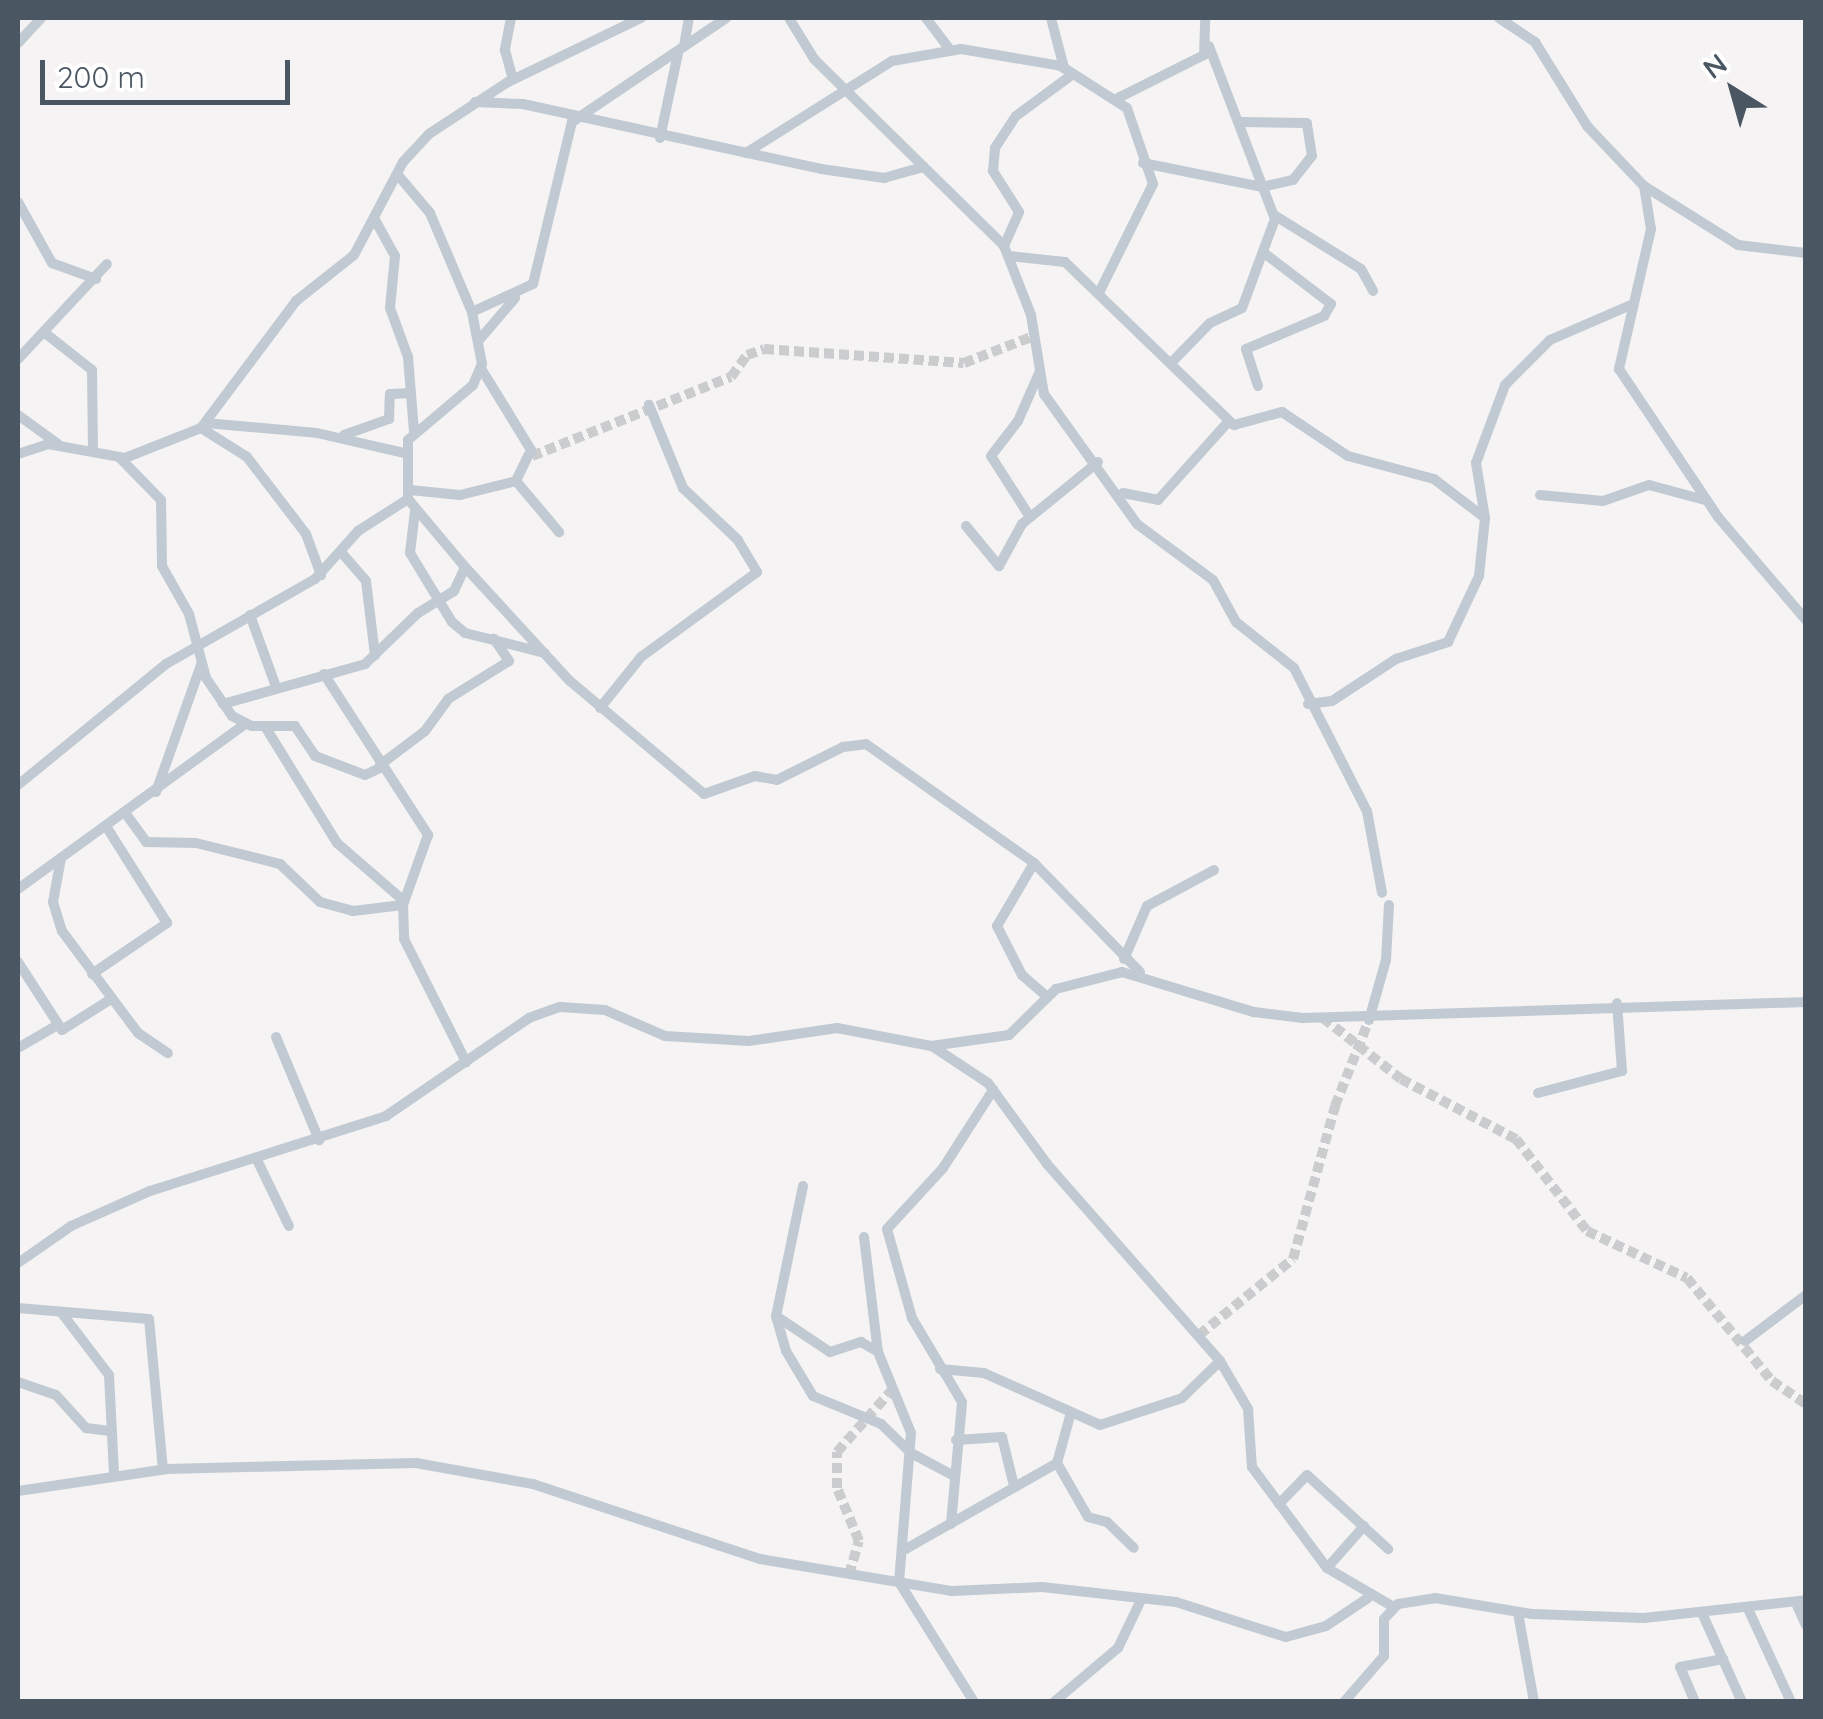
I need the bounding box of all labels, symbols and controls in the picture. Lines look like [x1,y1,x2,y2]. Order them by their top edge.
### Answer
scale bar [45,40,295,102]
north arrow [1683,40,1783,140]
text: N [1696,45,1733,86]
text: 200 m [57,58,145,96]

